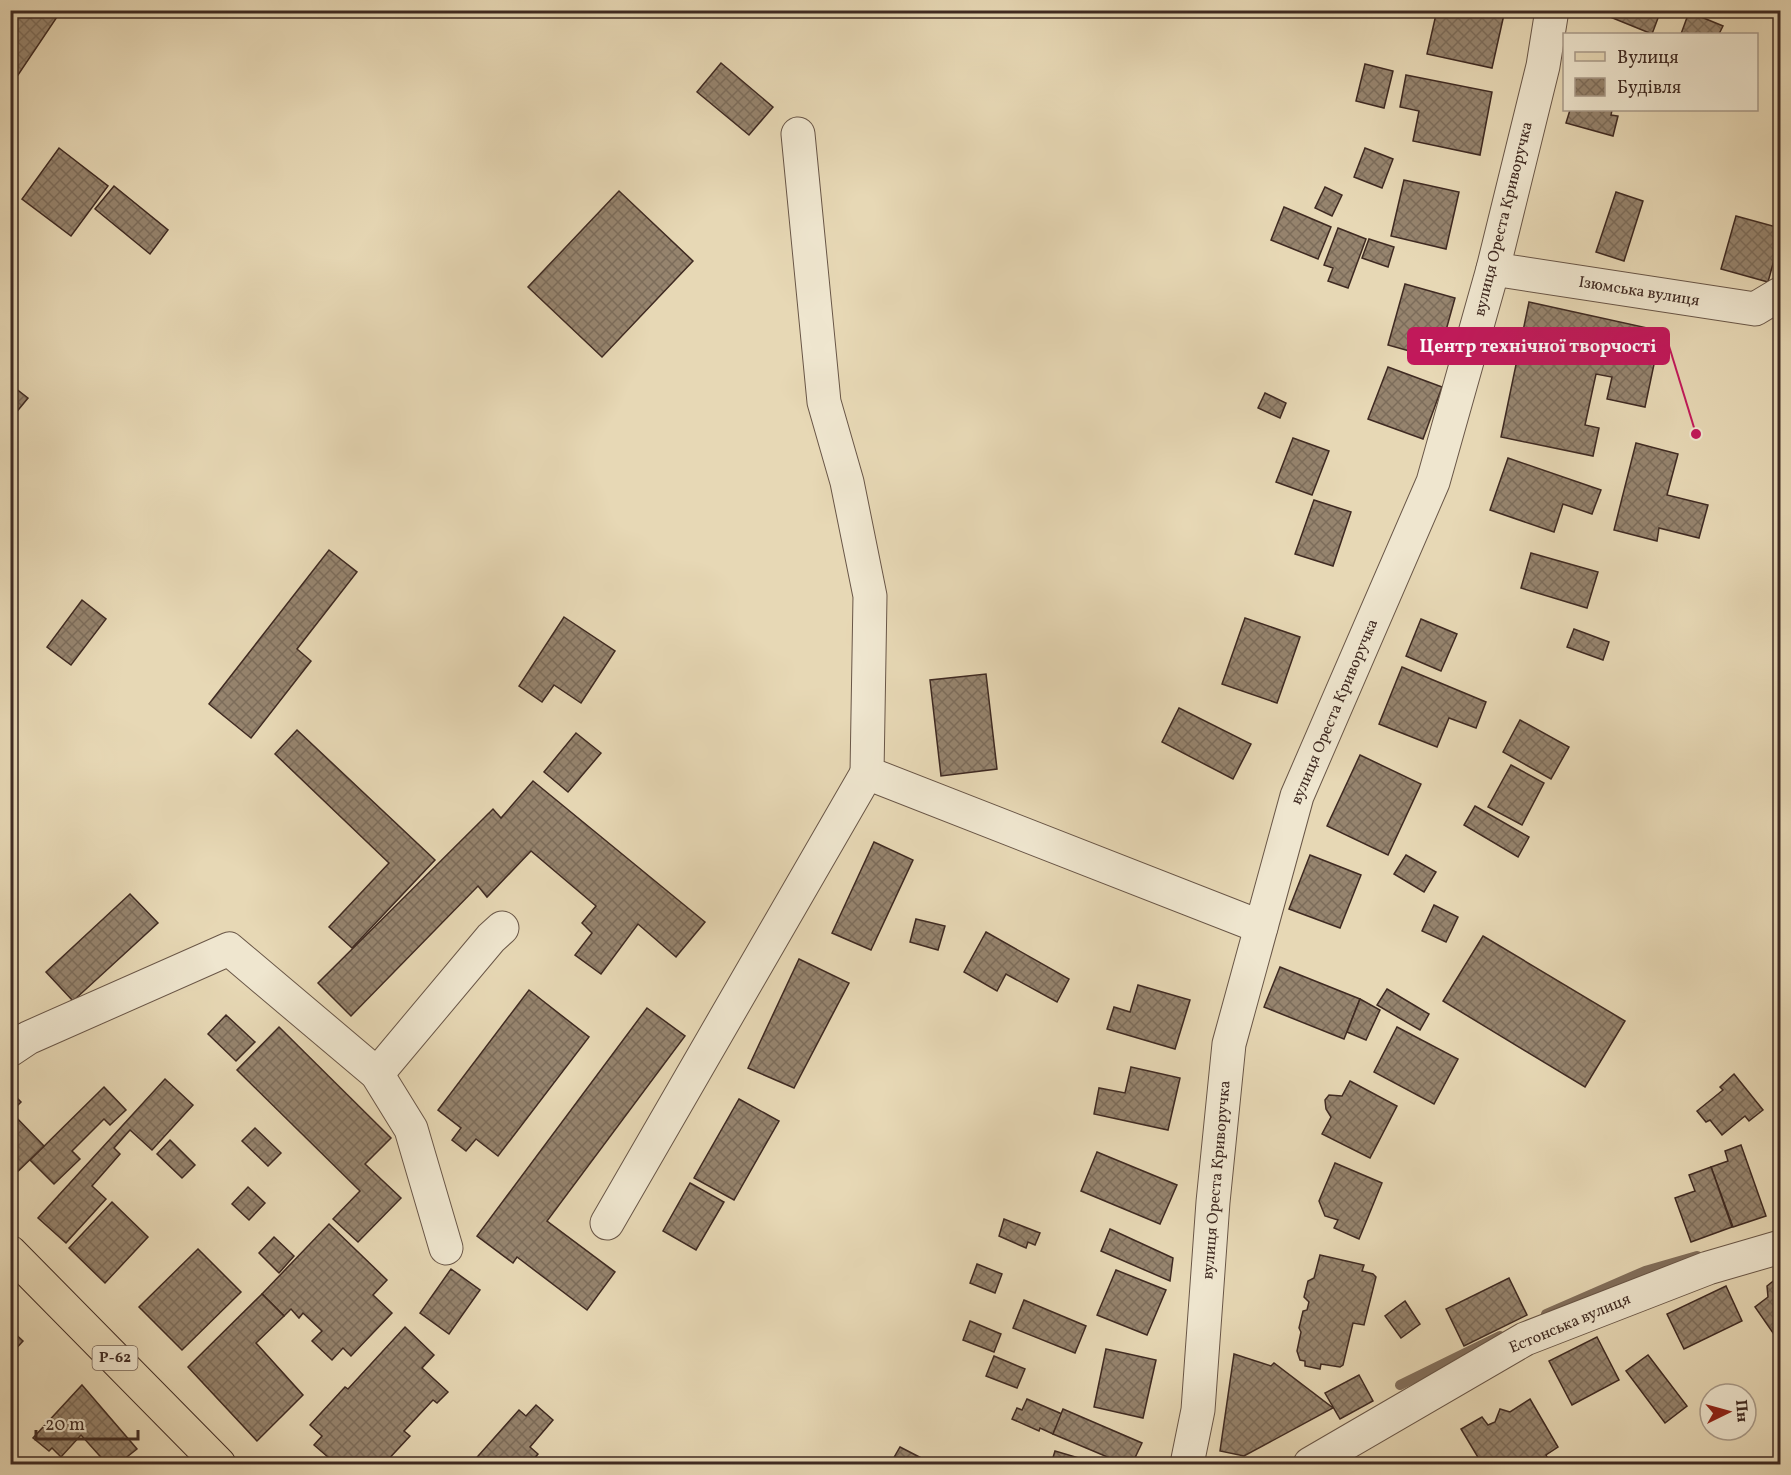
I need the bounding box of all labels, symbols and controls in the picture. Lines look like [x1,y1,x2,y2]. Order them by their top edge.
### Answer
legend [1563,33,1758,111]
text: Вулиця [1617,46,1679,71]
text: Будівля [1617,76,1681,101]
street label: вулиця Ореста Криворучка [1469,119,1539,319]
street label: Ізюмська вулиця [1577,272,1701,312]
callout: Центр технічної творчості [1408,328,1669,364]
text: Центр технічної творчості [1419,335,1657,360]
street label: вулиця Ореста Криворучка [1286,616,1384,808]
street label: вулиця Ореста Криворучка [1197,1080,1237,1280]
street label: Естонська вулиця [1506,1288,1634,1360]
road number: Р-62 [92,1346,138,1370]
north arrow [1698,1382,1758,1442]
text: Пн [1729,1399,1753,1423]
scale bar [36,1403,138,1441]
text: 20 m [45,1413,85,1438]

